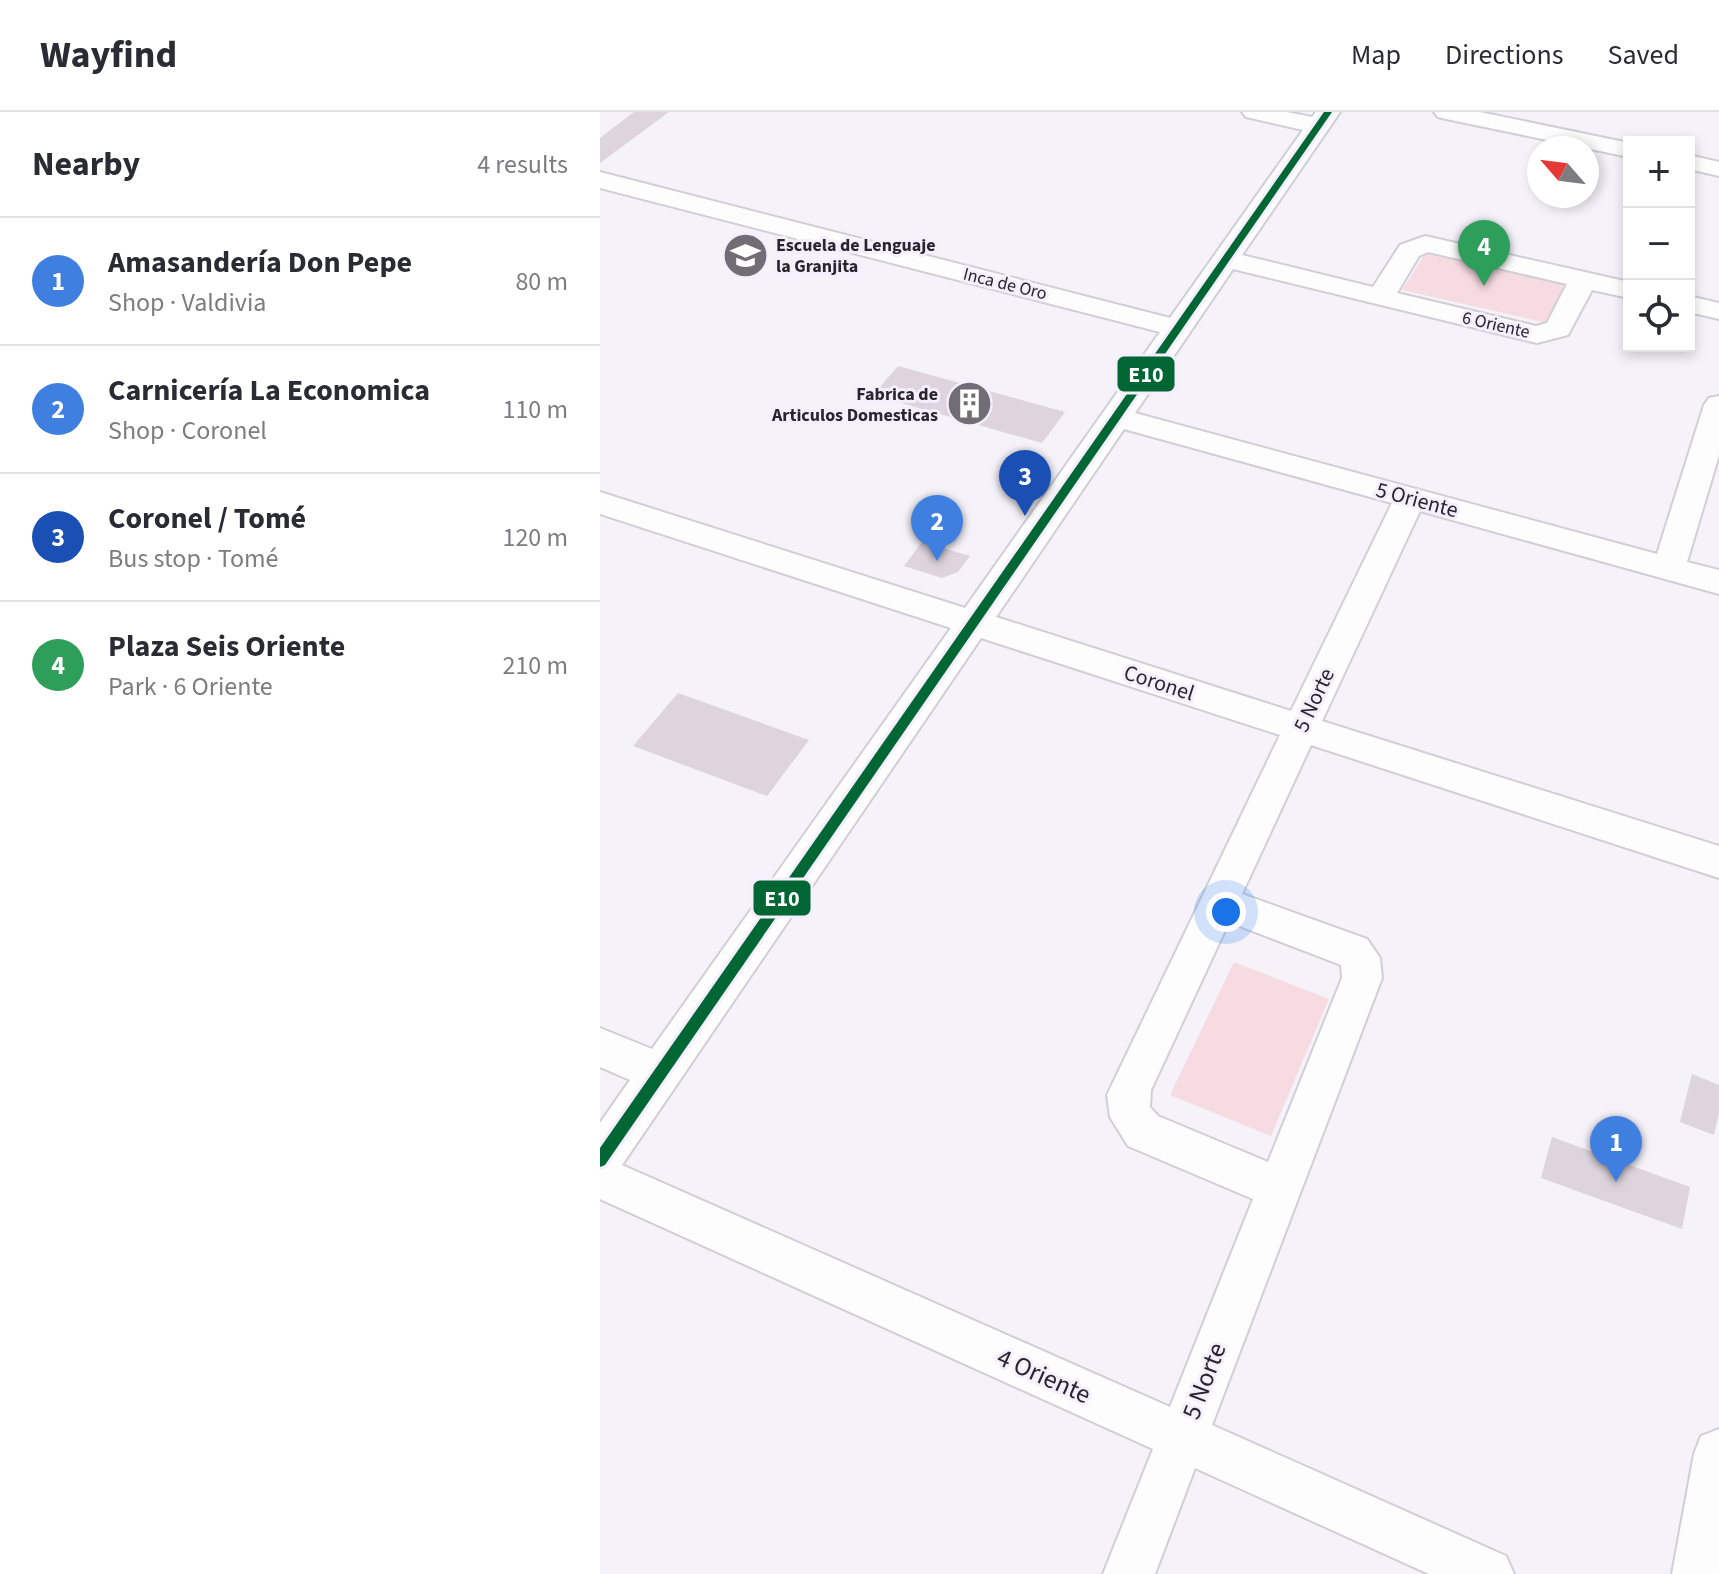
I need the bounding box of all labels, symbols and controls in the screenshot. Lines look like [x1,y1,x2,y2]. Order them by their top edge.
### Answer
text: Wayfind [40,28,177,82]
text: Map [1351,35,1401,75]
text: Directions [1445,35,1564,75]
text: Saved [1608,35,1679,75]
north arrow [1527,136,1599,208]
map controls [1623,136,1695,352]
button: + [1623,136,1695,208]
text: Nearby [32,140,140,189]
text: 4 results [477,146,568,183]
button: − [1623,208,1695,280]
pin: 4 [1458,220,1510,286]
school or university icon: Escuela de Lenguaje la Granjita [721,231,769,279]
place label: Escuela de Lenguaje la Granjita [776,233,936,279]
text: Amasandería Don Pepe [108,241,412,284]
street label: Inca de Oro [960,262,1050,306]
text: 1 [51,263,65,300]
text: 80 m [515,263,568,300]
button: locate [1623,280,1695,352]
text: Shop · Valdivia [108,284,266,321]
street label: 6 Oriente [1460,305,1532,345]
line badge: E10 [1116,355,1176,393]
text: E10 [1128,359,1164,391]
text: Carnicería La Economica [108,369,430,412]
building icon: Fabrica de Articulos Domesticas [945,380,993,428]
place label: Fabrica de Articulos Domesticas [771,382,938,428]
text: 2 [51,391,65,428]
text: 110 m [502,391,568,428]
text: Shop · Coronel [108,412,267,449]
pin: 3 [999,450,1051,516]
street label: 5 Oriente [1372,474,1462,526]
pin: 2 [911,495,963,561]
text: Coronel / Tomé [108,497,306,540]
text: 3 [51,519,65,556]
text: 120 m [502,519,568,556]
text: Bus stop · Tomé [108,540,279,577]
text: Plaza Seis Oriente [108,625,345,668]
text: 4 [51,647,65,684]
text: 210 m [502,647,568,684]
street label: Coronel [1120,657,1198,709]
street label: 5 Norte [1285,663,1343,737]
text: Park · 6 Oriente [108,668,273,705]
line badge: E10 [752,879,812,917]
text: E10 [764,883,800,915]
your location [1206,892,1246,932]
pin: 1 [1590,1116,1642,1182]
street label: 5 Norte [1173,1337,1235,1425]
street label: 4 Oriente [991,1339,1097,1413]

